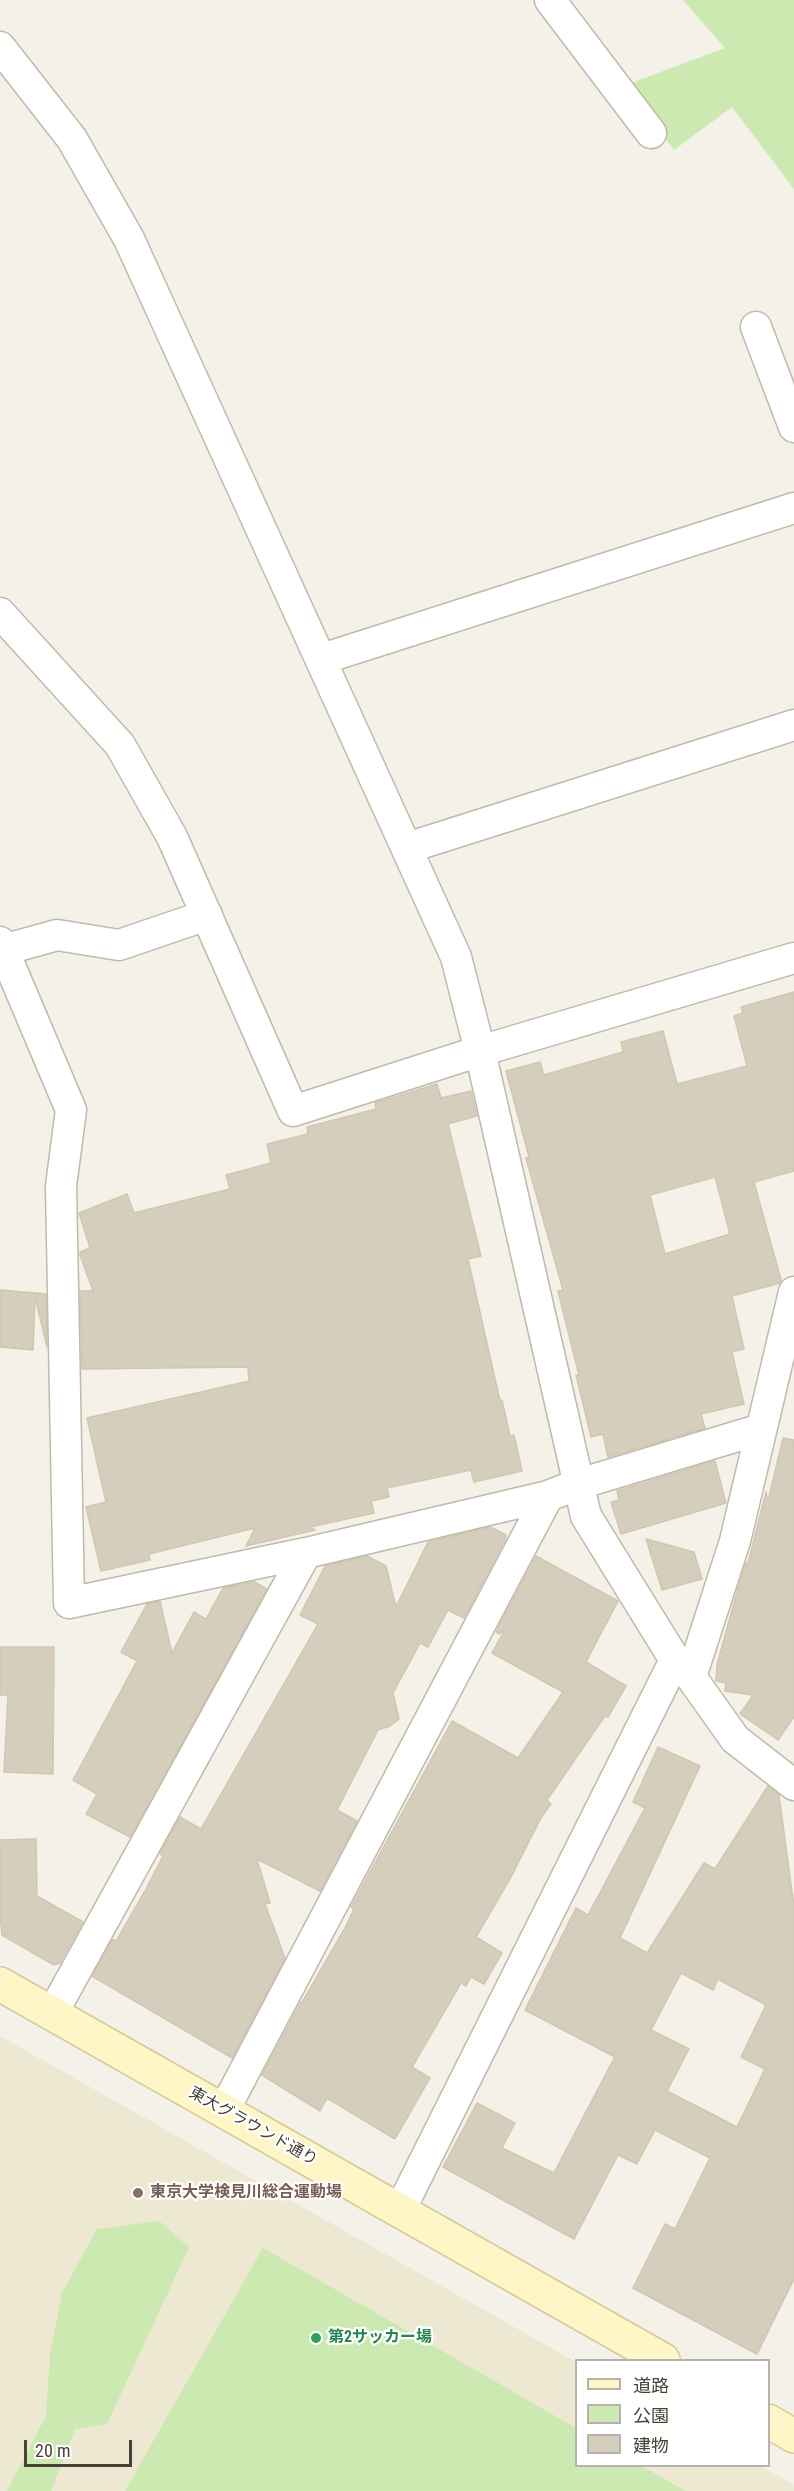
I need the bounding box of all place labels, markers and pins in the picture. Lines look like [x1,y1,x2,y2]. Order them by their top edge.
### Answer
place label: 東京大学検見川総合運動場 [150,2183,342,2203]
marker: 東京大学検見川総合運動場 [131,2186,145,2200]
place label: 第2サッカー場 [328,2328,432,2348]
marker: 第2サッカー場 [309,2331,323,2345]

